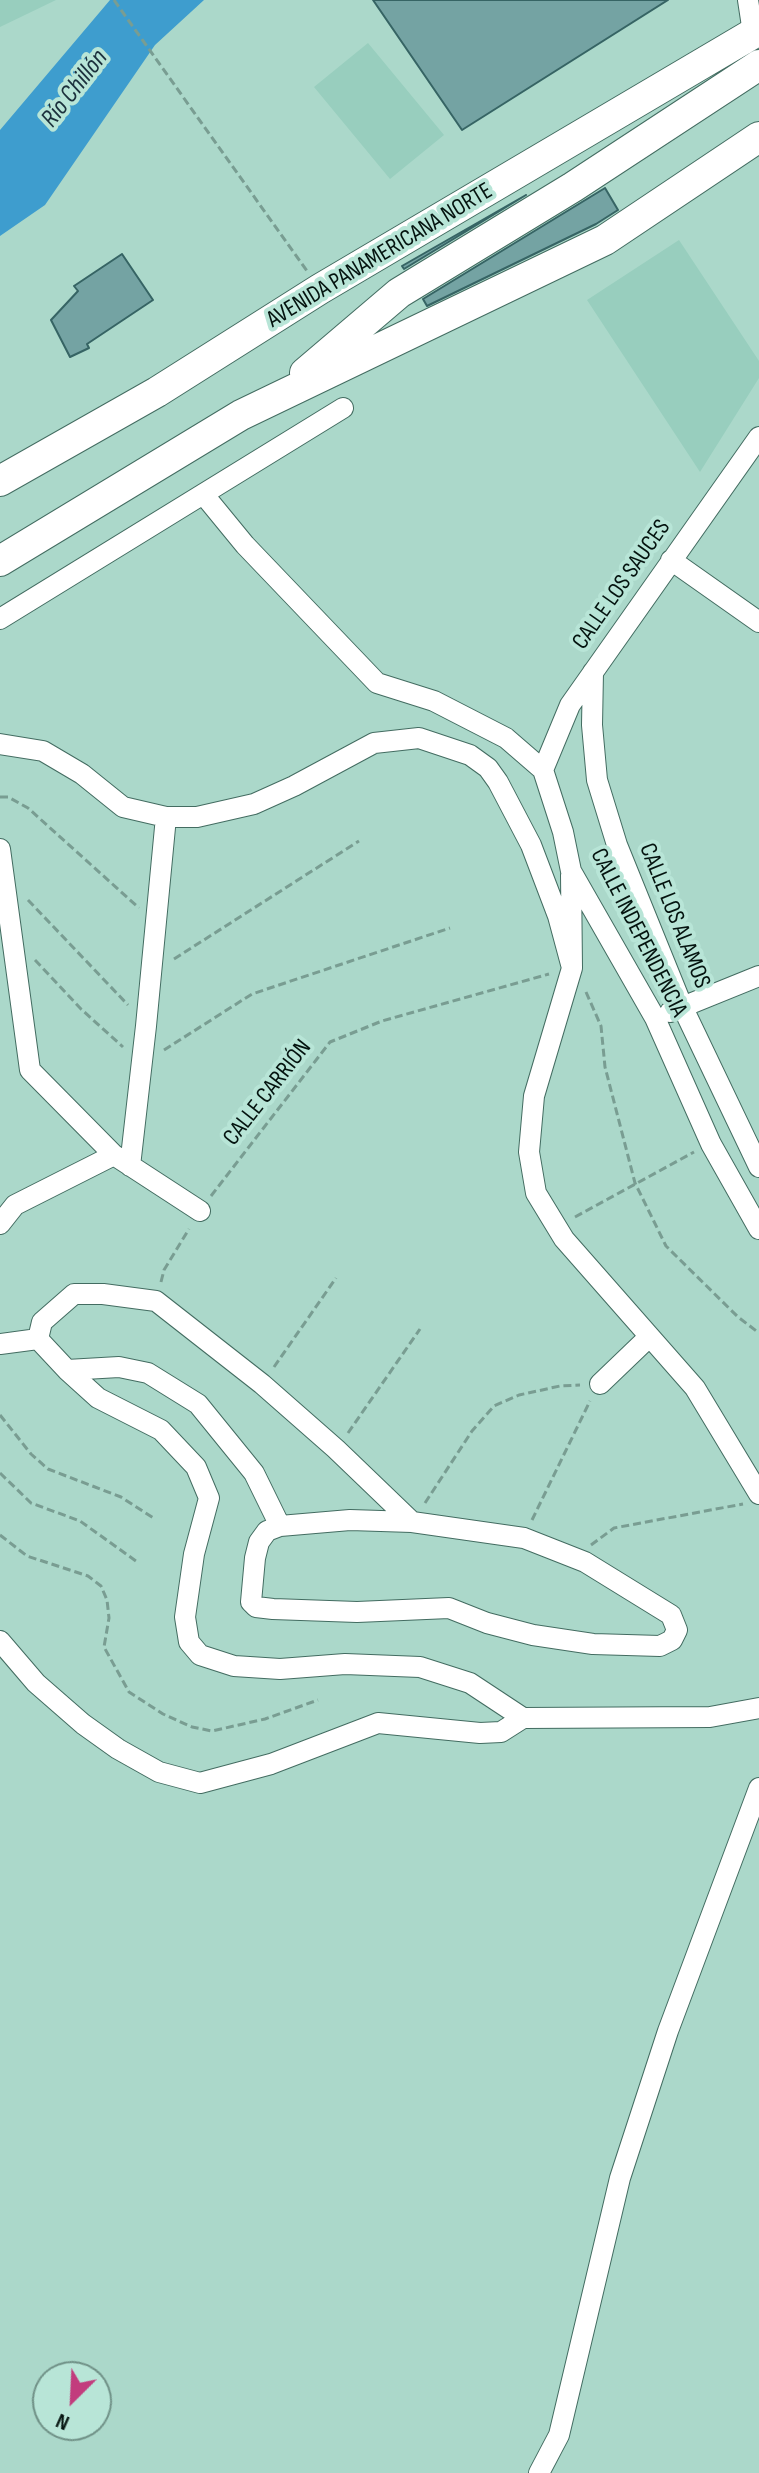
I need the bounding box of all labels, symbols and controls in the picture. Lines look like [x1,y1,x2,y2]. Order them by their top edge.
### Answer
water label: Río Chillón [35,44,115,134]
street label: AVENIDA PANAMERICANA NORTE [262,177,498,335]
street label: CALLE LOS SAUCES [567,515,677,655]
street label: CALLE LOS ALAMOS [632,839,716,993]
street label: CALLE INDEPENDENCIA [583,844,693,1022]
street label: CALLE CARRIÓN [218,1034,318,1152]
north arrow [32,2361,112,2441]
text: N [52,2407,74,2436]

